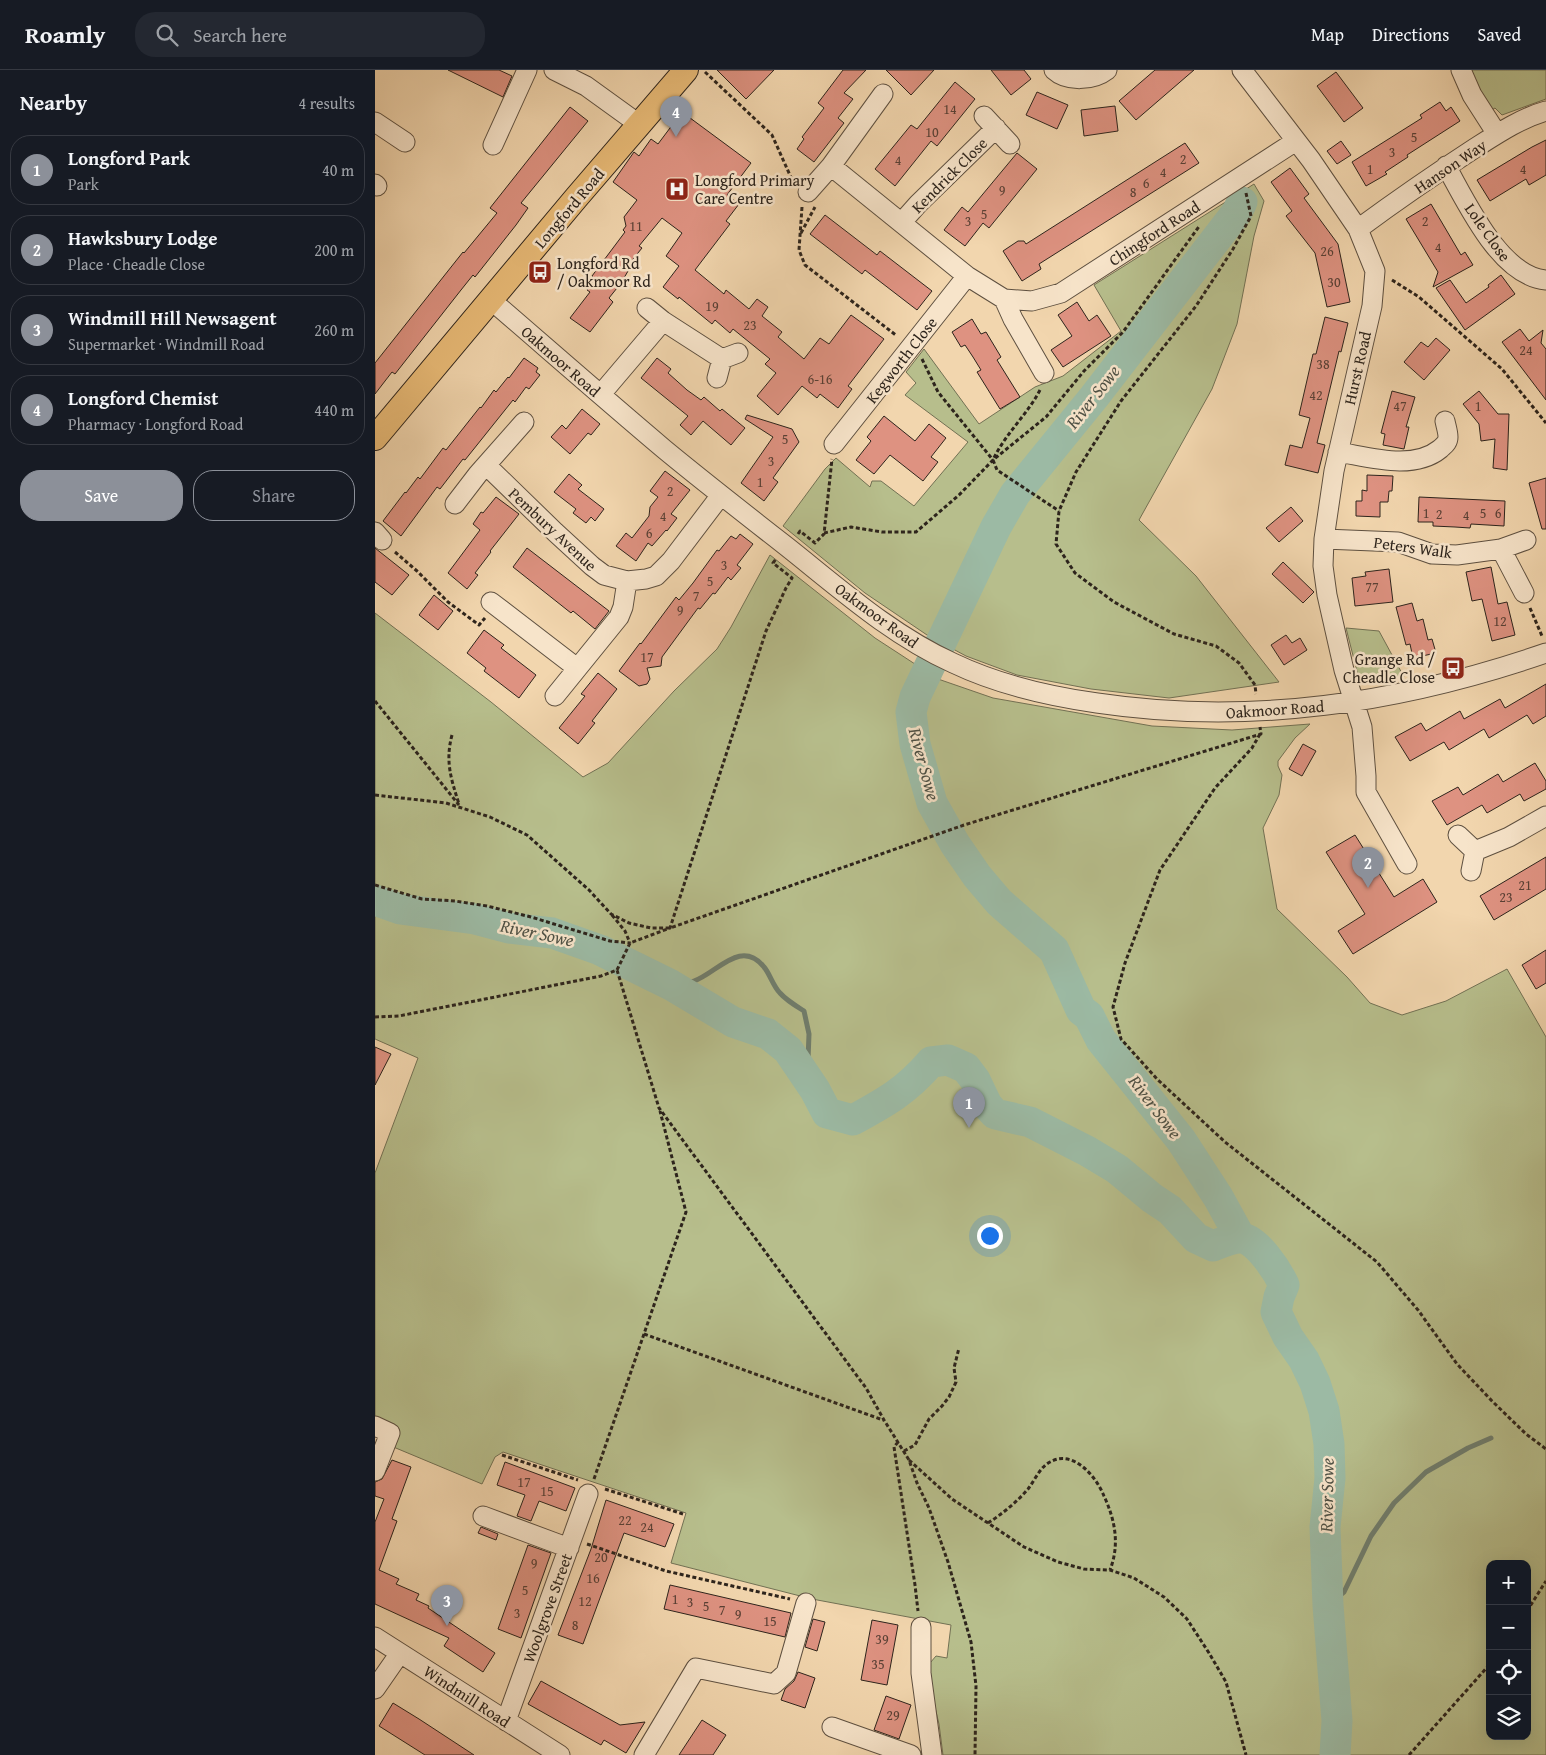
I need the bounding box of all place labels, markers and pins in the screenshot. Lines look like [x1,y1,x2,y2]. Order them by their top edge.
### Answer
pin: 4 [660,96,692,137]
place label: Longford Primary Care Centre [695,168,815,210]
hospital icon: Longford Primary Care Centre [664,176,690,202]
place label: Longford Rd / Oakmoor Rd [557,251,651,293]
bus stop icon: Longford Rd / Oakmoor Rd [527,259,553,285]
place label: Grange Rd / Cheadle Close [1343,647,1435,689]
bus stop icon: Grange Rd / Cheadle Close [1440,655,1466,681]
pin: 2 [1352,847,1384,888]
pin: 1 [953,1087,985,1128]
pin: 3 [431,1585,463,1626]

